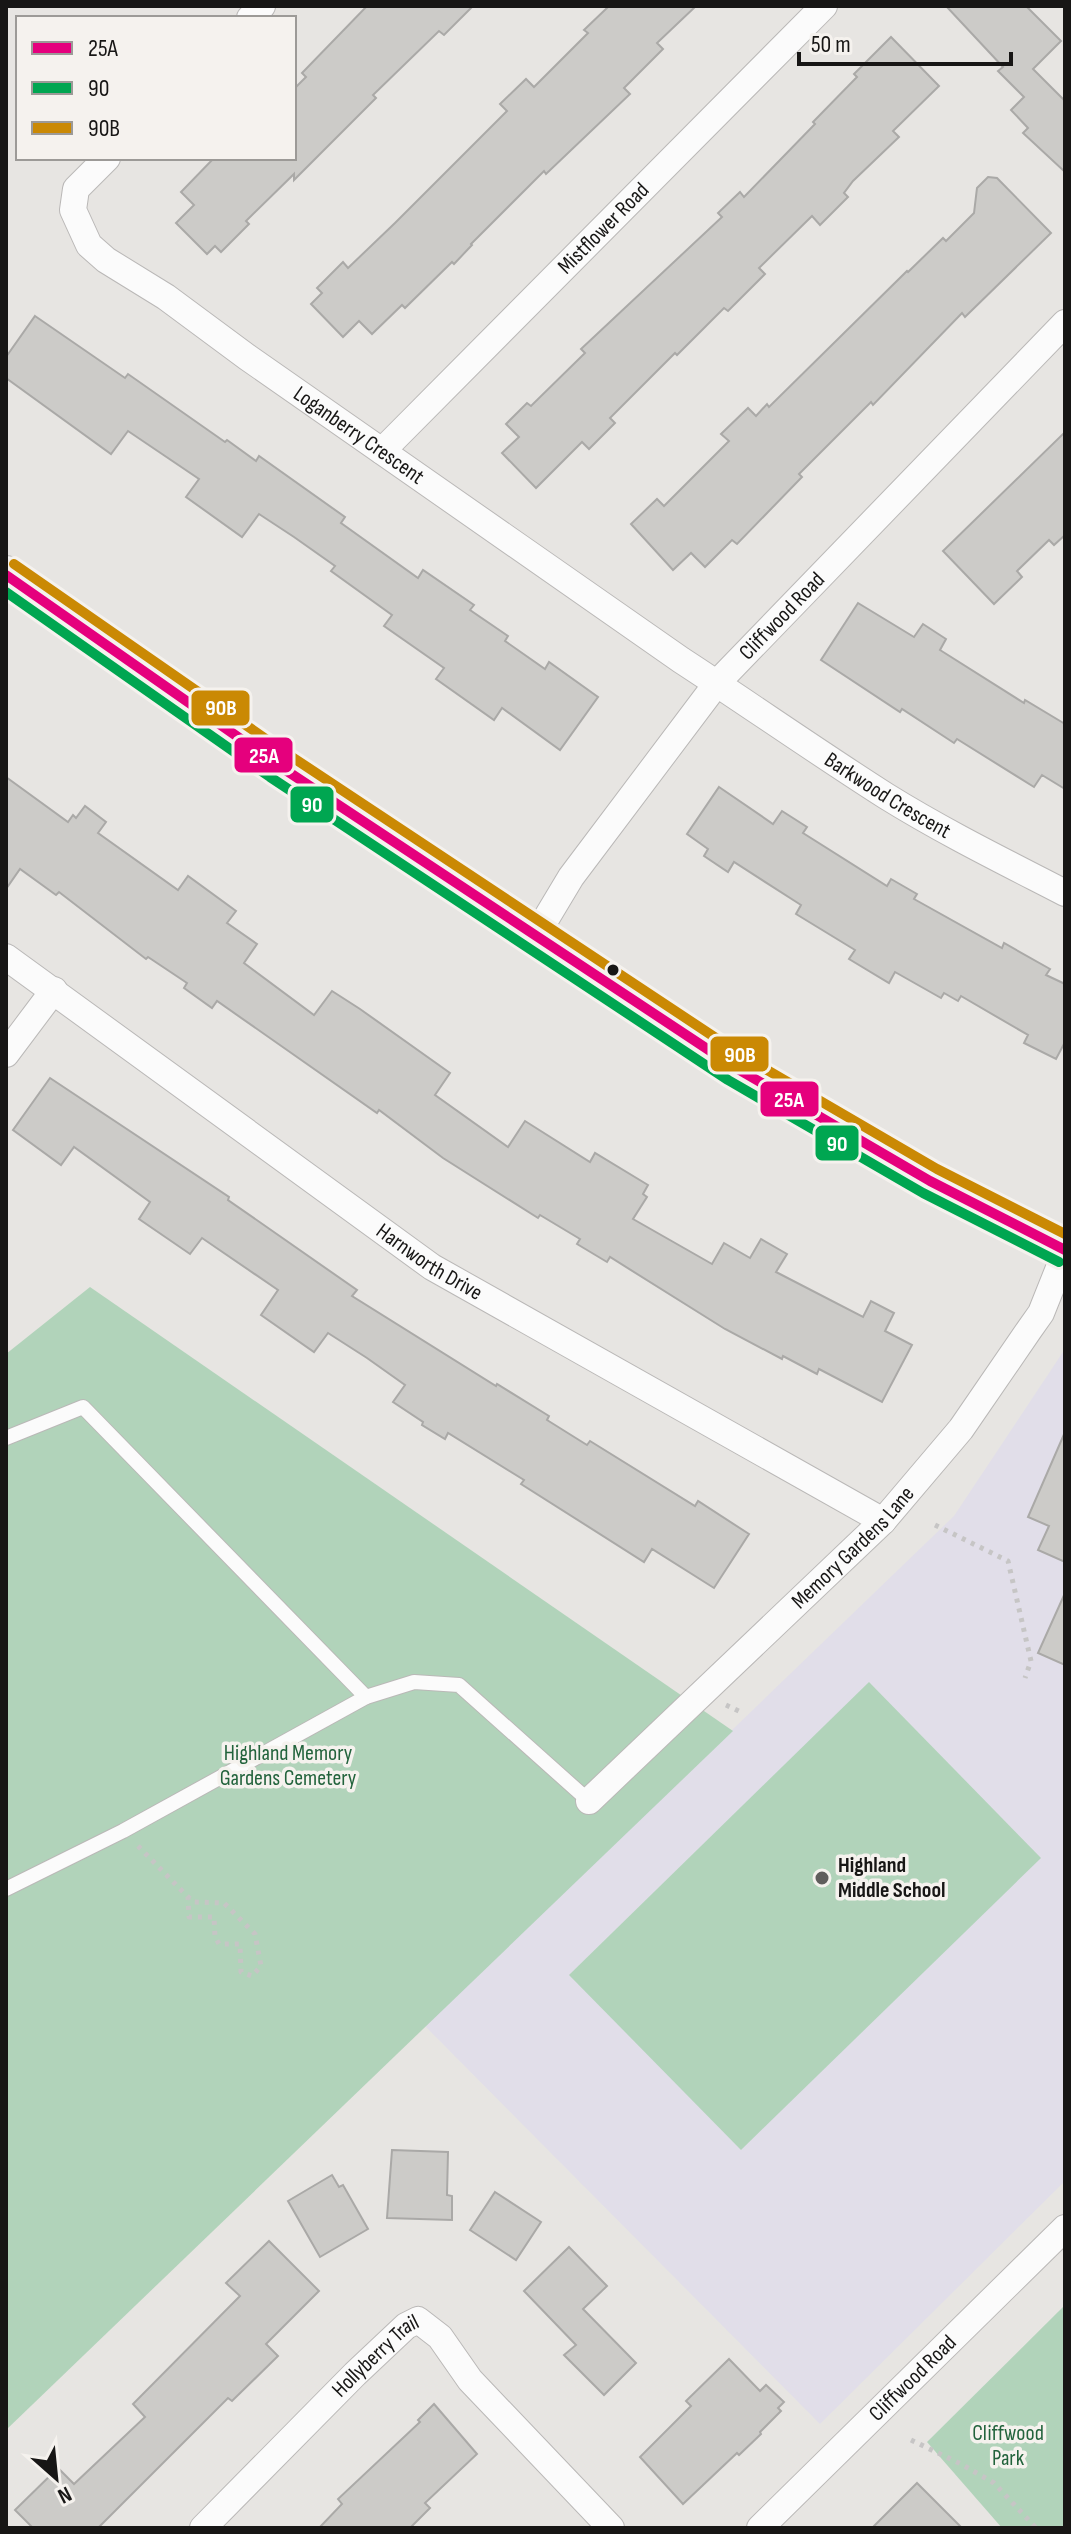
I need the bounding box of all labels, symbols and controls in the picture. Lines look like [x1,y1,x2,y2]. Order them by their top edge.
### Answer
legend [16,16,296,160]
scale bar [799,16,1011,66]
text: 50 m [811,30,851,59]
text: 25A [88,34,119,63]
text: 90 [88,74,109,103]
text: 90B [88,114,120,143]
street label: Mistflower Road [552,177,654,280]
street label: Loganberry Crescent [288,380,430,490]
street label: Cliffwood Road [733,566,830,666]
line badge: 90B [190,689,251,727]
text: 90B [205,695,237,722]
line badge: 25A [233,736,294,774]
text: 25A [249,743,279,770]
street label: Barkwood Crescent [819,746,956,845]
line badge: 90 [289,785,335,824]
text: 90 [302,792,322,819]
unlabelled marker [605,962,621,978]
line badge: 90B [709,1035,770,1073]
text: 90B [724,1042,756,1069]
line badge: 25A [759,1080,820,1118]
text: 25A [774,1087,804,1114]
line badge: 90 [814,1124,860,1162]
text: 90 [827,1131,847,1158]
street label: Harnworth Drive [371,1217,487,1306]
street label: Memory Gardens Lane [786,1481,920,1615]
park label: Highland Memory Gardens Cemetery [220,1740,357,1792]
place label: Highland Middle School [838,1852,946,1904]
marker: Highland Middle School [813,1869,831,1887]
street label: Hollyberry Trail [326,2308,423,2403]
street label: Cliffwood Road [863,2329,962,2427]
park label: Cliffwood Park [972,2420,1044,2472]
north arrow [16,2438,96,2518]
text: N [53,2480,76,2509]

